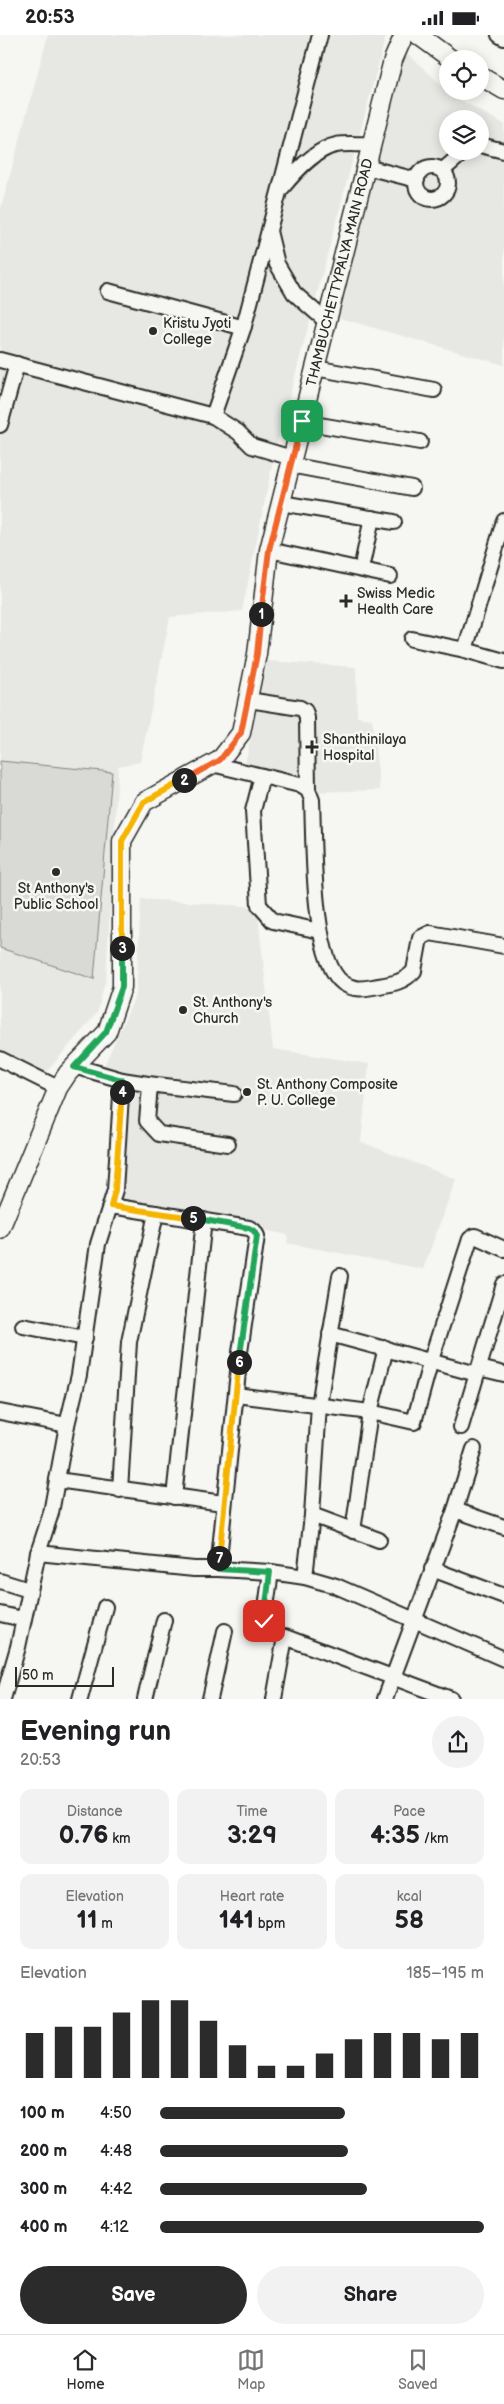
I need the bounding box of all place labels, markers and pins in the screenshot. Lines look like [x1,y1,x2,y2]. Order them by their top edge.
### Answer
place label: Kristu Jyoti College [163,315,231,348]
marker: Kristu Jyoti College [147,325,159,337]
pin [281,400,323,442]
place label: Swiss Medic Health Care [357,585,435,618]
marker: Swiss Medic Health Care [339,594,353,608]
pin: 1 [248,601,274,627]
place label: Shanthinilaya Hospital [323,731,406,764]
marker: Shanthinilaya Hospital [305,740,319,754]
pin: 2 [172,767,196,793]
marker: St Anthony's Public School [50,866,62,878]
place label: St Anthony's Public School [14,880,98,913]
pin: 3 [110,935,134,961]
place label: St. Anthony's Church [193,994,272,1027]
marker: St. Anthony's Church [177,1004,189,1016]
place label: St. Anthony Composite P. U. College [257,1076,398,1109]
pin: 4 [110,1079,134,1105]
marker: St. Anthony Composite P. U. College [241,1086,253,1098]
pin: 5 [180,1205,206,1231]
pin: 6 [226,1349,252,1375]
pin: 7 [206,1545,232,1571]
pin [243,1600,285,1642]

